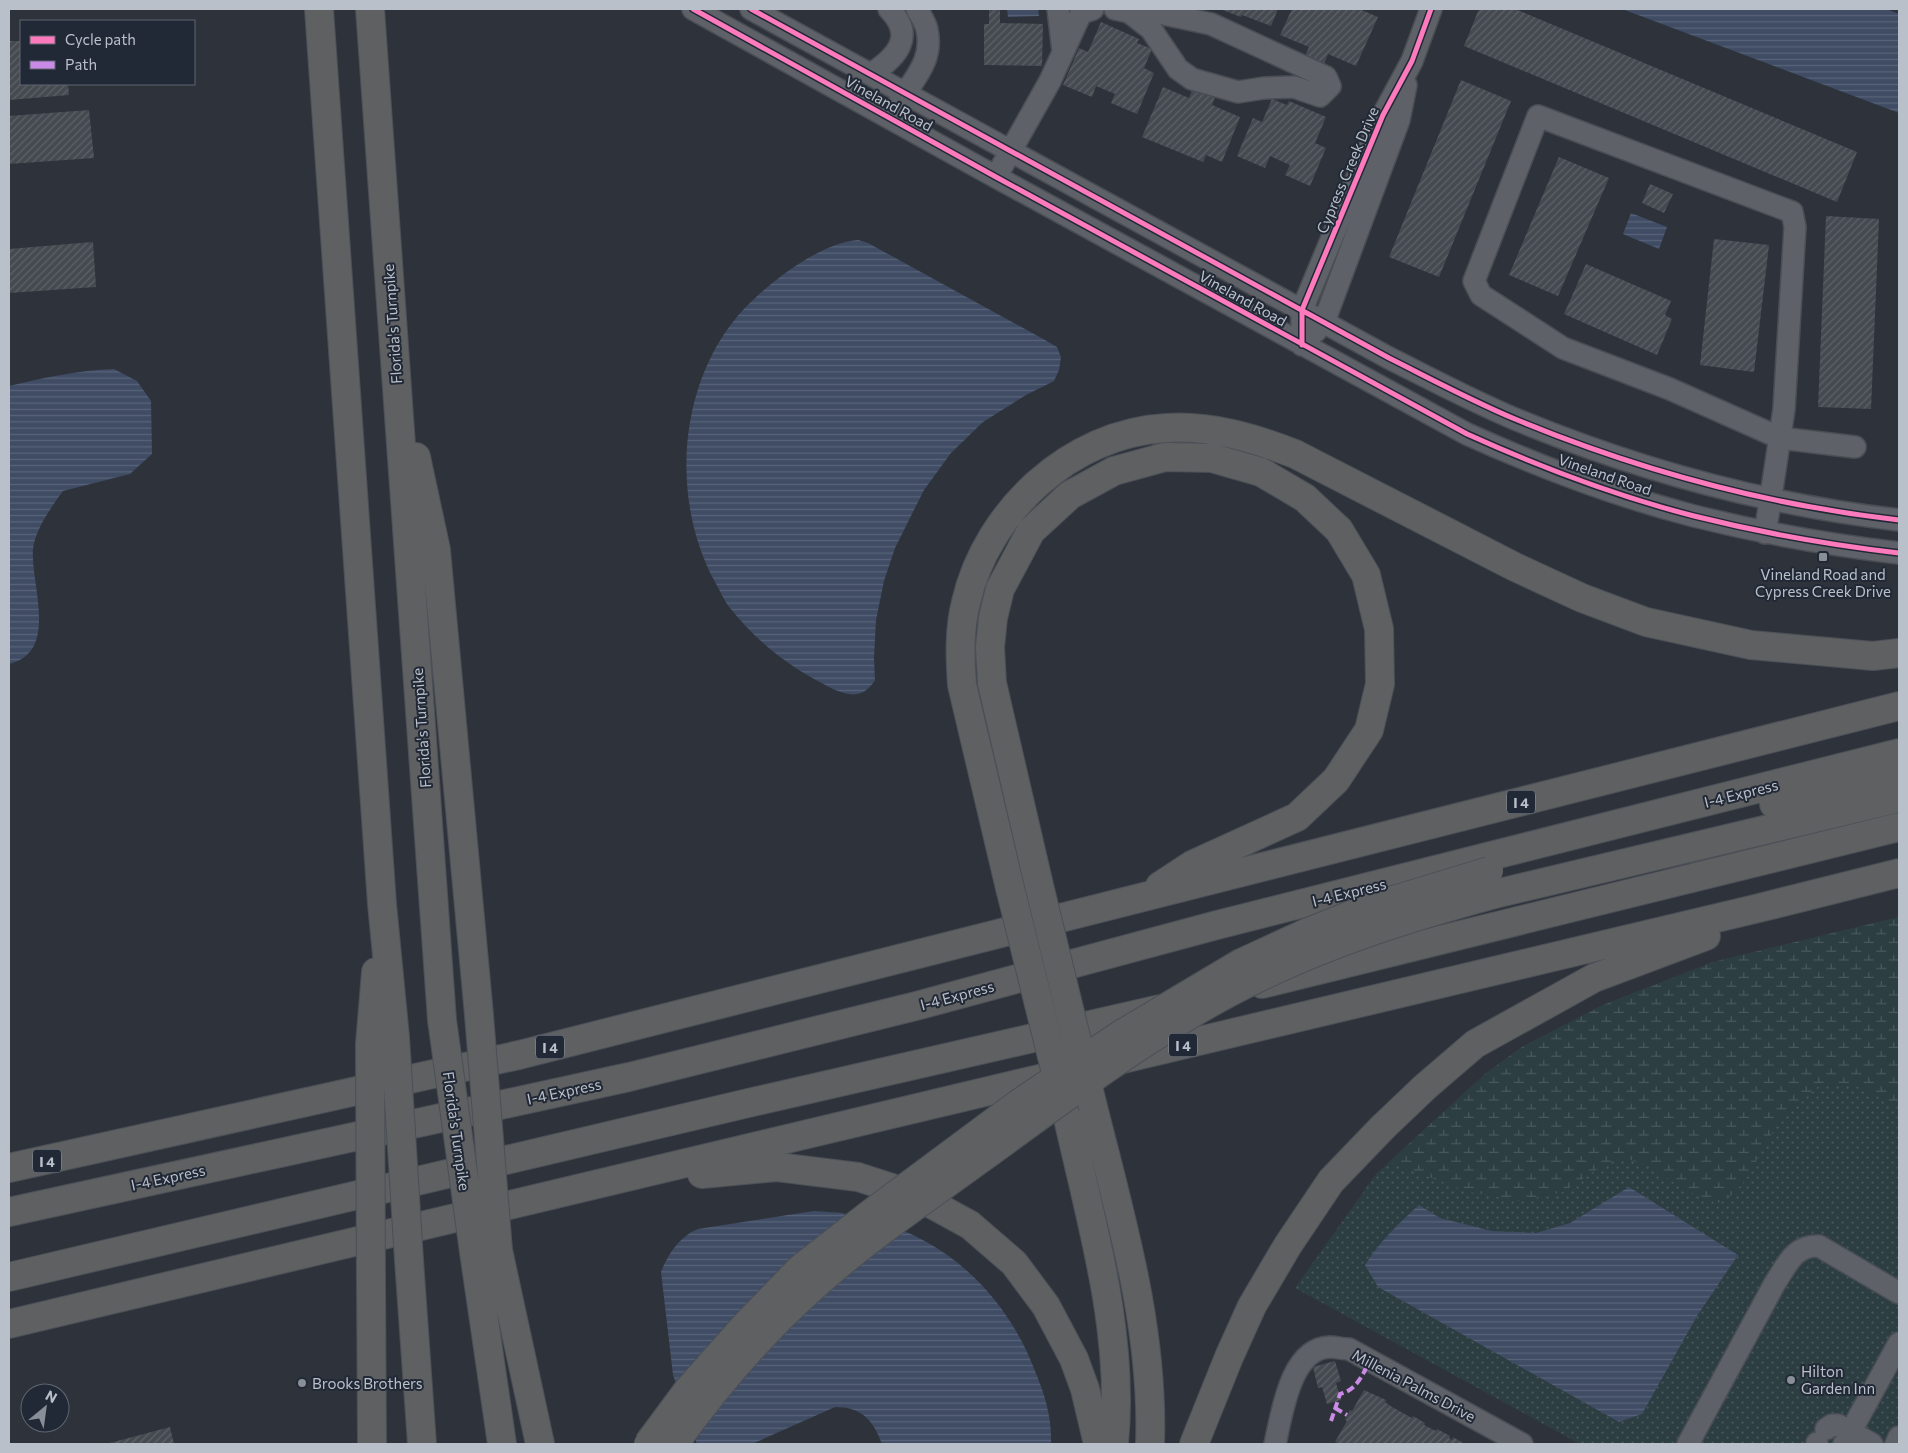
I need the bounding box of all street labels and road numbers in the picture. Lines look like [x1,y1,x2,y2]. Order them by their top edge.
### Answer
street label: Vineland Road [842,71,936,135]
street label: Cypress Creek Drive [1312,104,1382,236]
street label: Florida's Turnpike [379,263,405,385]
street label: Vineland Road [1196,266,1290,330]
street label: Vineland Road [1556,450,1654,498]
street label: Florida's Turnpike [408,667,434,789]
street label: I-4 Express [1702,775,1780,811]
road number: I 4 [1507,790,1535,814]
street label: I-4 Express [1310,874,1388,910]
street label: I-4 Express [918,977,996,1013]
road number: I 4 [1169,1034,1197,1056]
road number: I 4 [536,1036,564,1058]
street label: Florida's Turnpike [440,1070,474,1192]
street label: I-4 Express [525,1074,603,1108]
road number: I 4 [33,1150,61,1172]
street label: I-4 Express [129,1160,207,1194]
street label: Millenia Palms Drive [1349,1345,1479,1425]

